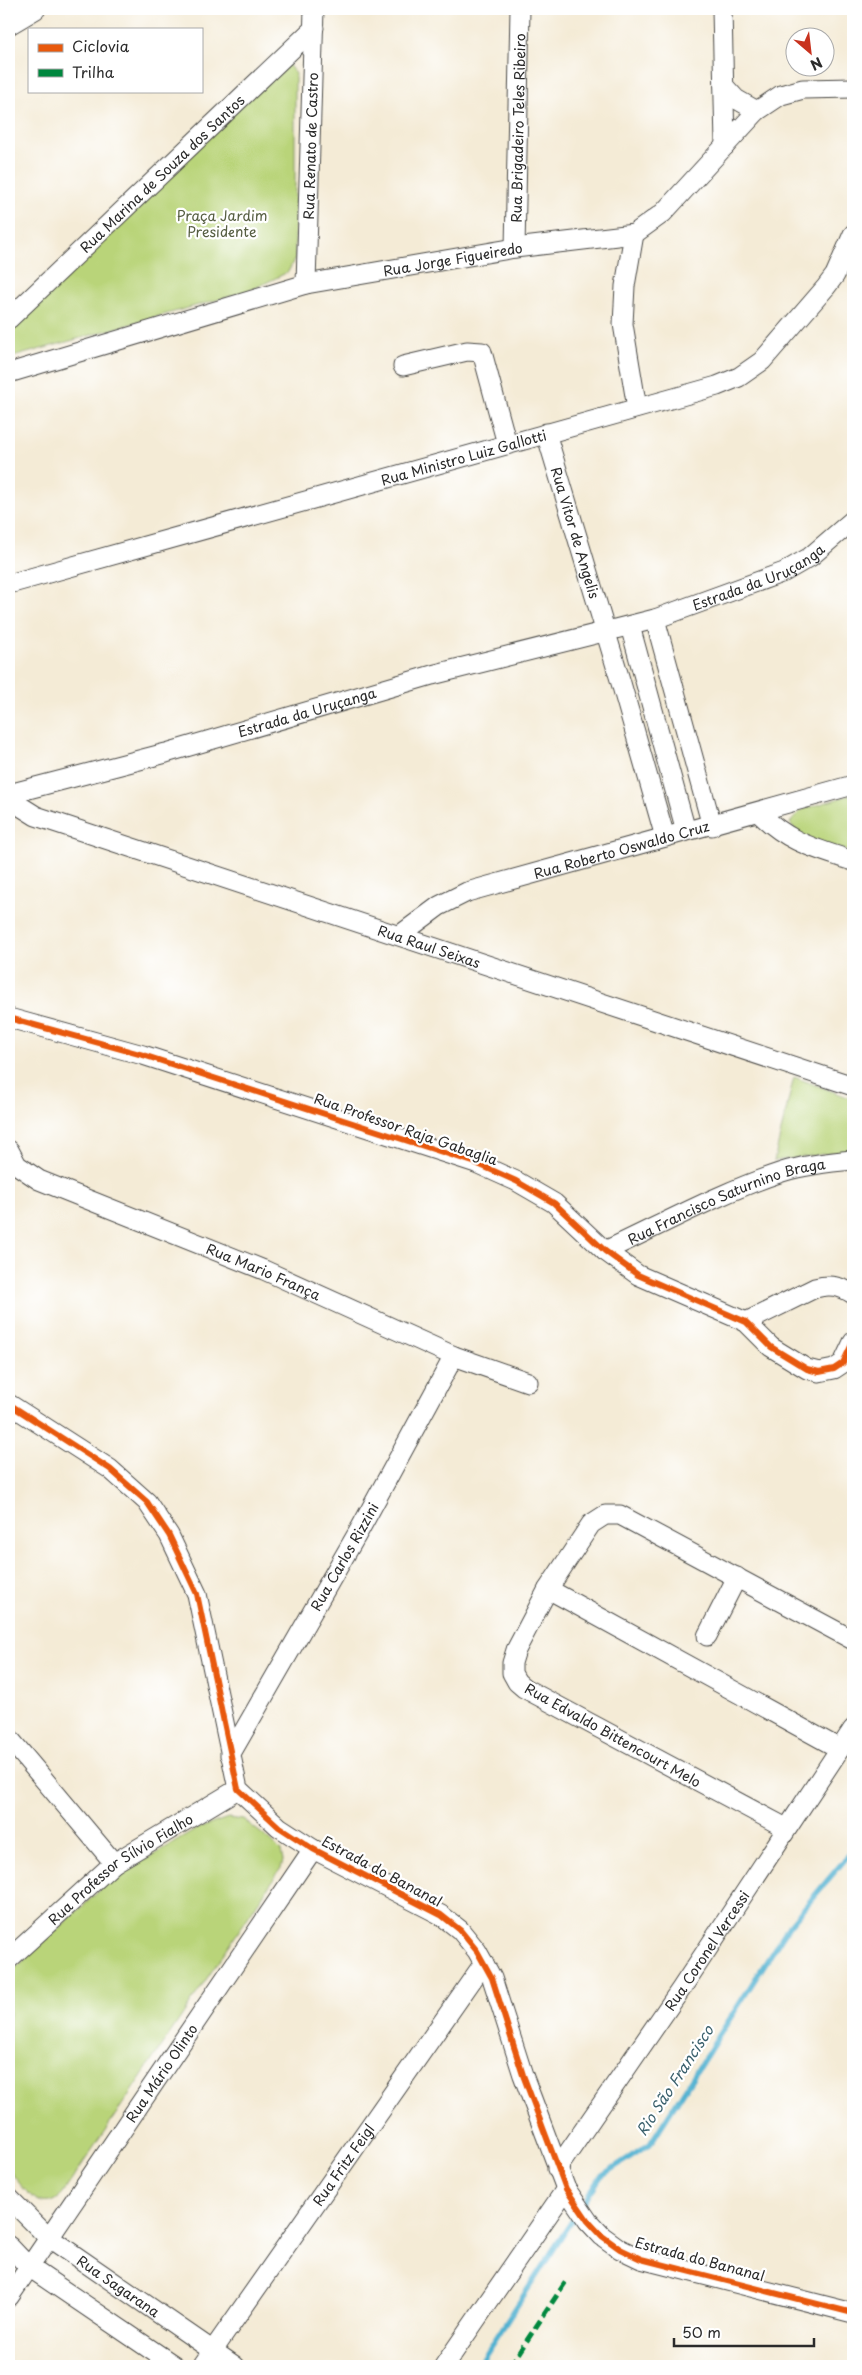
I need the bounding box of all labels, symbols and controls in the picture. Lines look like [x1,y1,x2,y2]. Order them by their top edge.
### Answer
legend [28,28,202,92]
north arrow [784,28,834,78]
street label: Rua Brigadeiro Teles Ribeiro [505,33,530,223]
text: Ciclovia [72,34,130,57]
text: N [807,52,826,76]
text: Trilha [72,60,115,83]
street label: Rua Renato de Castro [297,72,323,220]
street label: Rua Marina de Souza dos Santos [75,90,249,257]
park label: Praça Jardim Presidente [177,205,267,242]
street label: Rua Jorge Figueiredo [382,237,524,281]
street label: Rua Ministro Luiz Gallotti [378,424,549,490]
street label: Rua Vitor de Angelis [546,464,606,601]
street label: Estrada da Uruçanga [689,538,829,615]
street label: Estrada da Uruçanga [235,681,379,742]
street label: Rua Roberto Oswaldo Cruz [531,815,712,884]
street label: Rua Raul Seixas [375,919,483,973]
street label: Rua Professor Raja Gabaglia [311,1088,501,1170]
street label: Rua Francisco Saturnino Braga [624,1153,827,1249]
street label: Rua Mario França [203,1238,324,1305]
street label: Rua Carlos Rizzini [305,1498,383,1614]
street label: Rua Edvaldo Bittencourt Melo [521,1678,705,1792]
street label: Rua Professor Sílvio Fialho [43,1808,197,1929]
street label: Estrada do Bananal [318,1830,446,1912]
street label: Rua Coronel Vercessi [659,1886,754,2014]
street label: Rua Mário Olinto [120,2019,202,2126]
water label: Rio São Francisco [630,2020,719,2140]
street label: Rua Fritz Feigl [307,2119,379,2210]
street label: Estrada do Bananal [633,2232,767,2286]
street label: Rua Sagarana [73,2250,165,2322]
scale bar [674,2315,814,2347]
text: 50 m [682,2320,721,2343]

